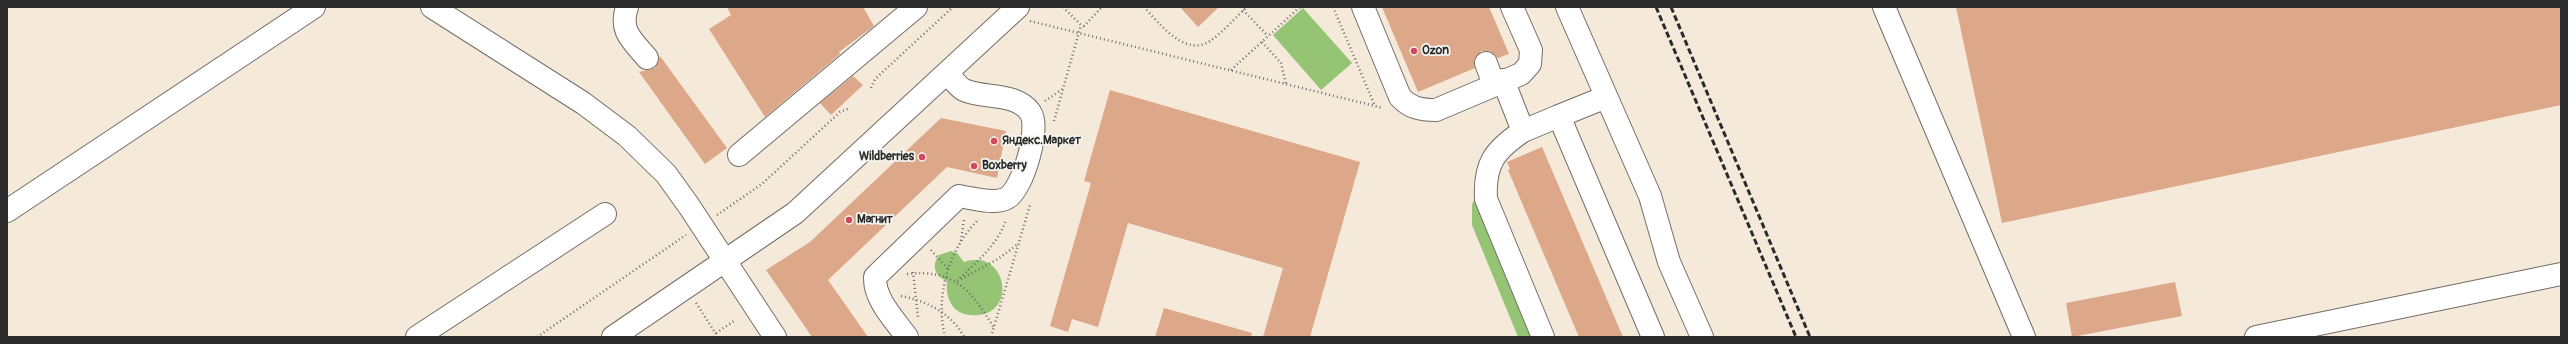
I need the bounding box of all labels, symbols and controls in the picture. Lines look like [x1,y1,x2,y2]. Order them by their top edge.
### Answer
place label: Ozon [1422,44,1449,58]
marker: Ozon [1409,46,1419,56]
place label: Яндекс.Маркет [1002,134,1081,148]
marker: Яндекс.Маркет [989,136,999,146]
place label: Wildberries [859,150,914,164]
marker: Wildberries [917,152,927,162]
place label: Boxberry [982,159,1027,173]
marker: Boxberry [969,161,979,171]
place label: Магнит [857,213,893,227]
marker: Магнит [844,215,854,225]

